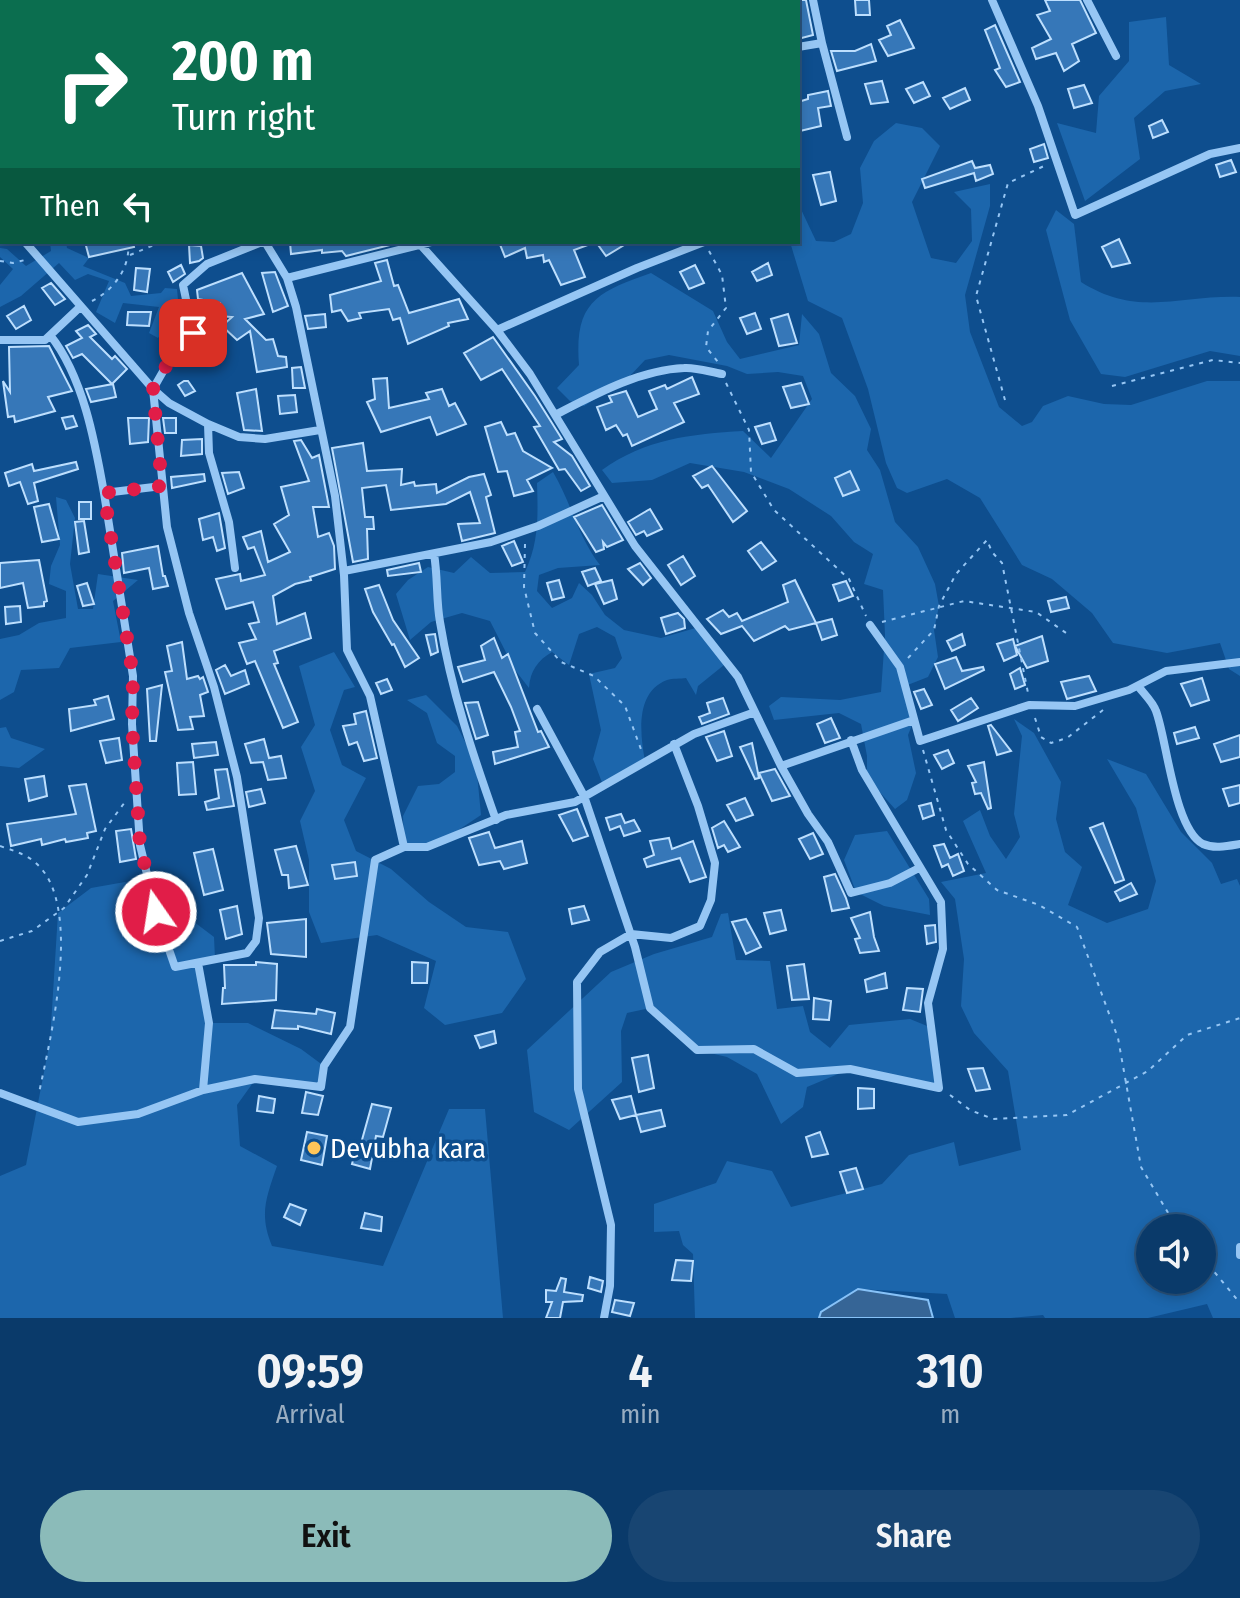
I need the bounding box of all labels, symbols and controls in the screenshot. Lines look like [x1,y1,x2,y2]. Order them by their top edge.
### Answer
text: 200 m [172,28,313,95]
icon: right [40,32,144,136]
text: Turn right [172,96,315,140]
icon: left [116,184,160,228]
text: Then [40,188,100,224]
pin [159,299,227,367]
icon: arrive [171,311,215,355]
position arrow [114,870,198,954]
place label: Devubha kara [330,1132,486,1165]
marker: Devubha kara [305,1139,323,1157]
map controls [1136,1214,1216,1294]
button: sound [1136,1214,1216,1294]
text: 09:59 [256,1342,364,1400]
text: 4 [628,1342,653,1400]
text: 310 [917,1342,984,1400]
text: Arrival [276,1399,345,1430]
text: min [620,1399,660,1430]
text: m [940,1399,960,1430]
button: Exit [40,1490,612,1582]
button: Share [628,1490,1200,1582]

